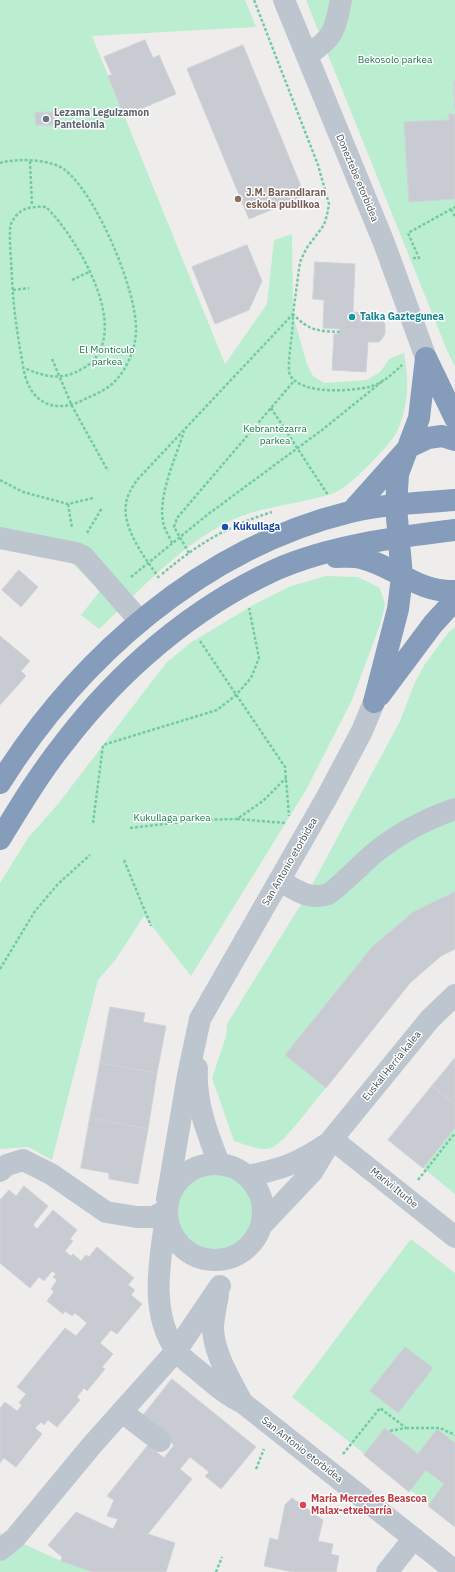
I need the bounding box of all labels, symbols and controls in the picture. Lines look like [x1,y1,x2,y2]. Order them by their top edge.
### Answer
park label: Bekosolo parkea [358,54,432,66]
place label: Lezama Leguizamon Pantelonia [54,107,149,130]
marker: Lezama Leguizamon Pantelonia [41,114,51,124]
street label: Doneztebe etorbidea [333,132,381,224]
place label: J.M. Barandiaran eskola publikoa [246,187,326,210]
marker: J.M. Barandiaran eskola publikoa [233,194,243,204]
place label: Talka Gaztegunea [360,311,444,323]
marker: Talka Gaztegunea [347,312,357,322]
park label: El Monticulo parkea [79,344,135,368]
park label: Kebrantezarra parkea [243,423,307,446]
place label: Kukullaga [233,521,280,533]
marker: Kukullaga [220,522,230,532]
park label: Kukullaga parkea [133,812,211,824]
street label: San Antonio etorbidea [260,816,320,908]
street label: Euskal Herria kalea [360,1029,424,1103]
street label: Marivi Iturbe [368,1165,420,1211]
street label: San Antonio etorbidea [259,1415,345,1485]
place label: María Mercedes Beascoa Malax-etxebarría [311,1493,427,1516]
marker: María Mercedes Beascoa Malax-etxebarría [298,1500,308,1510]

